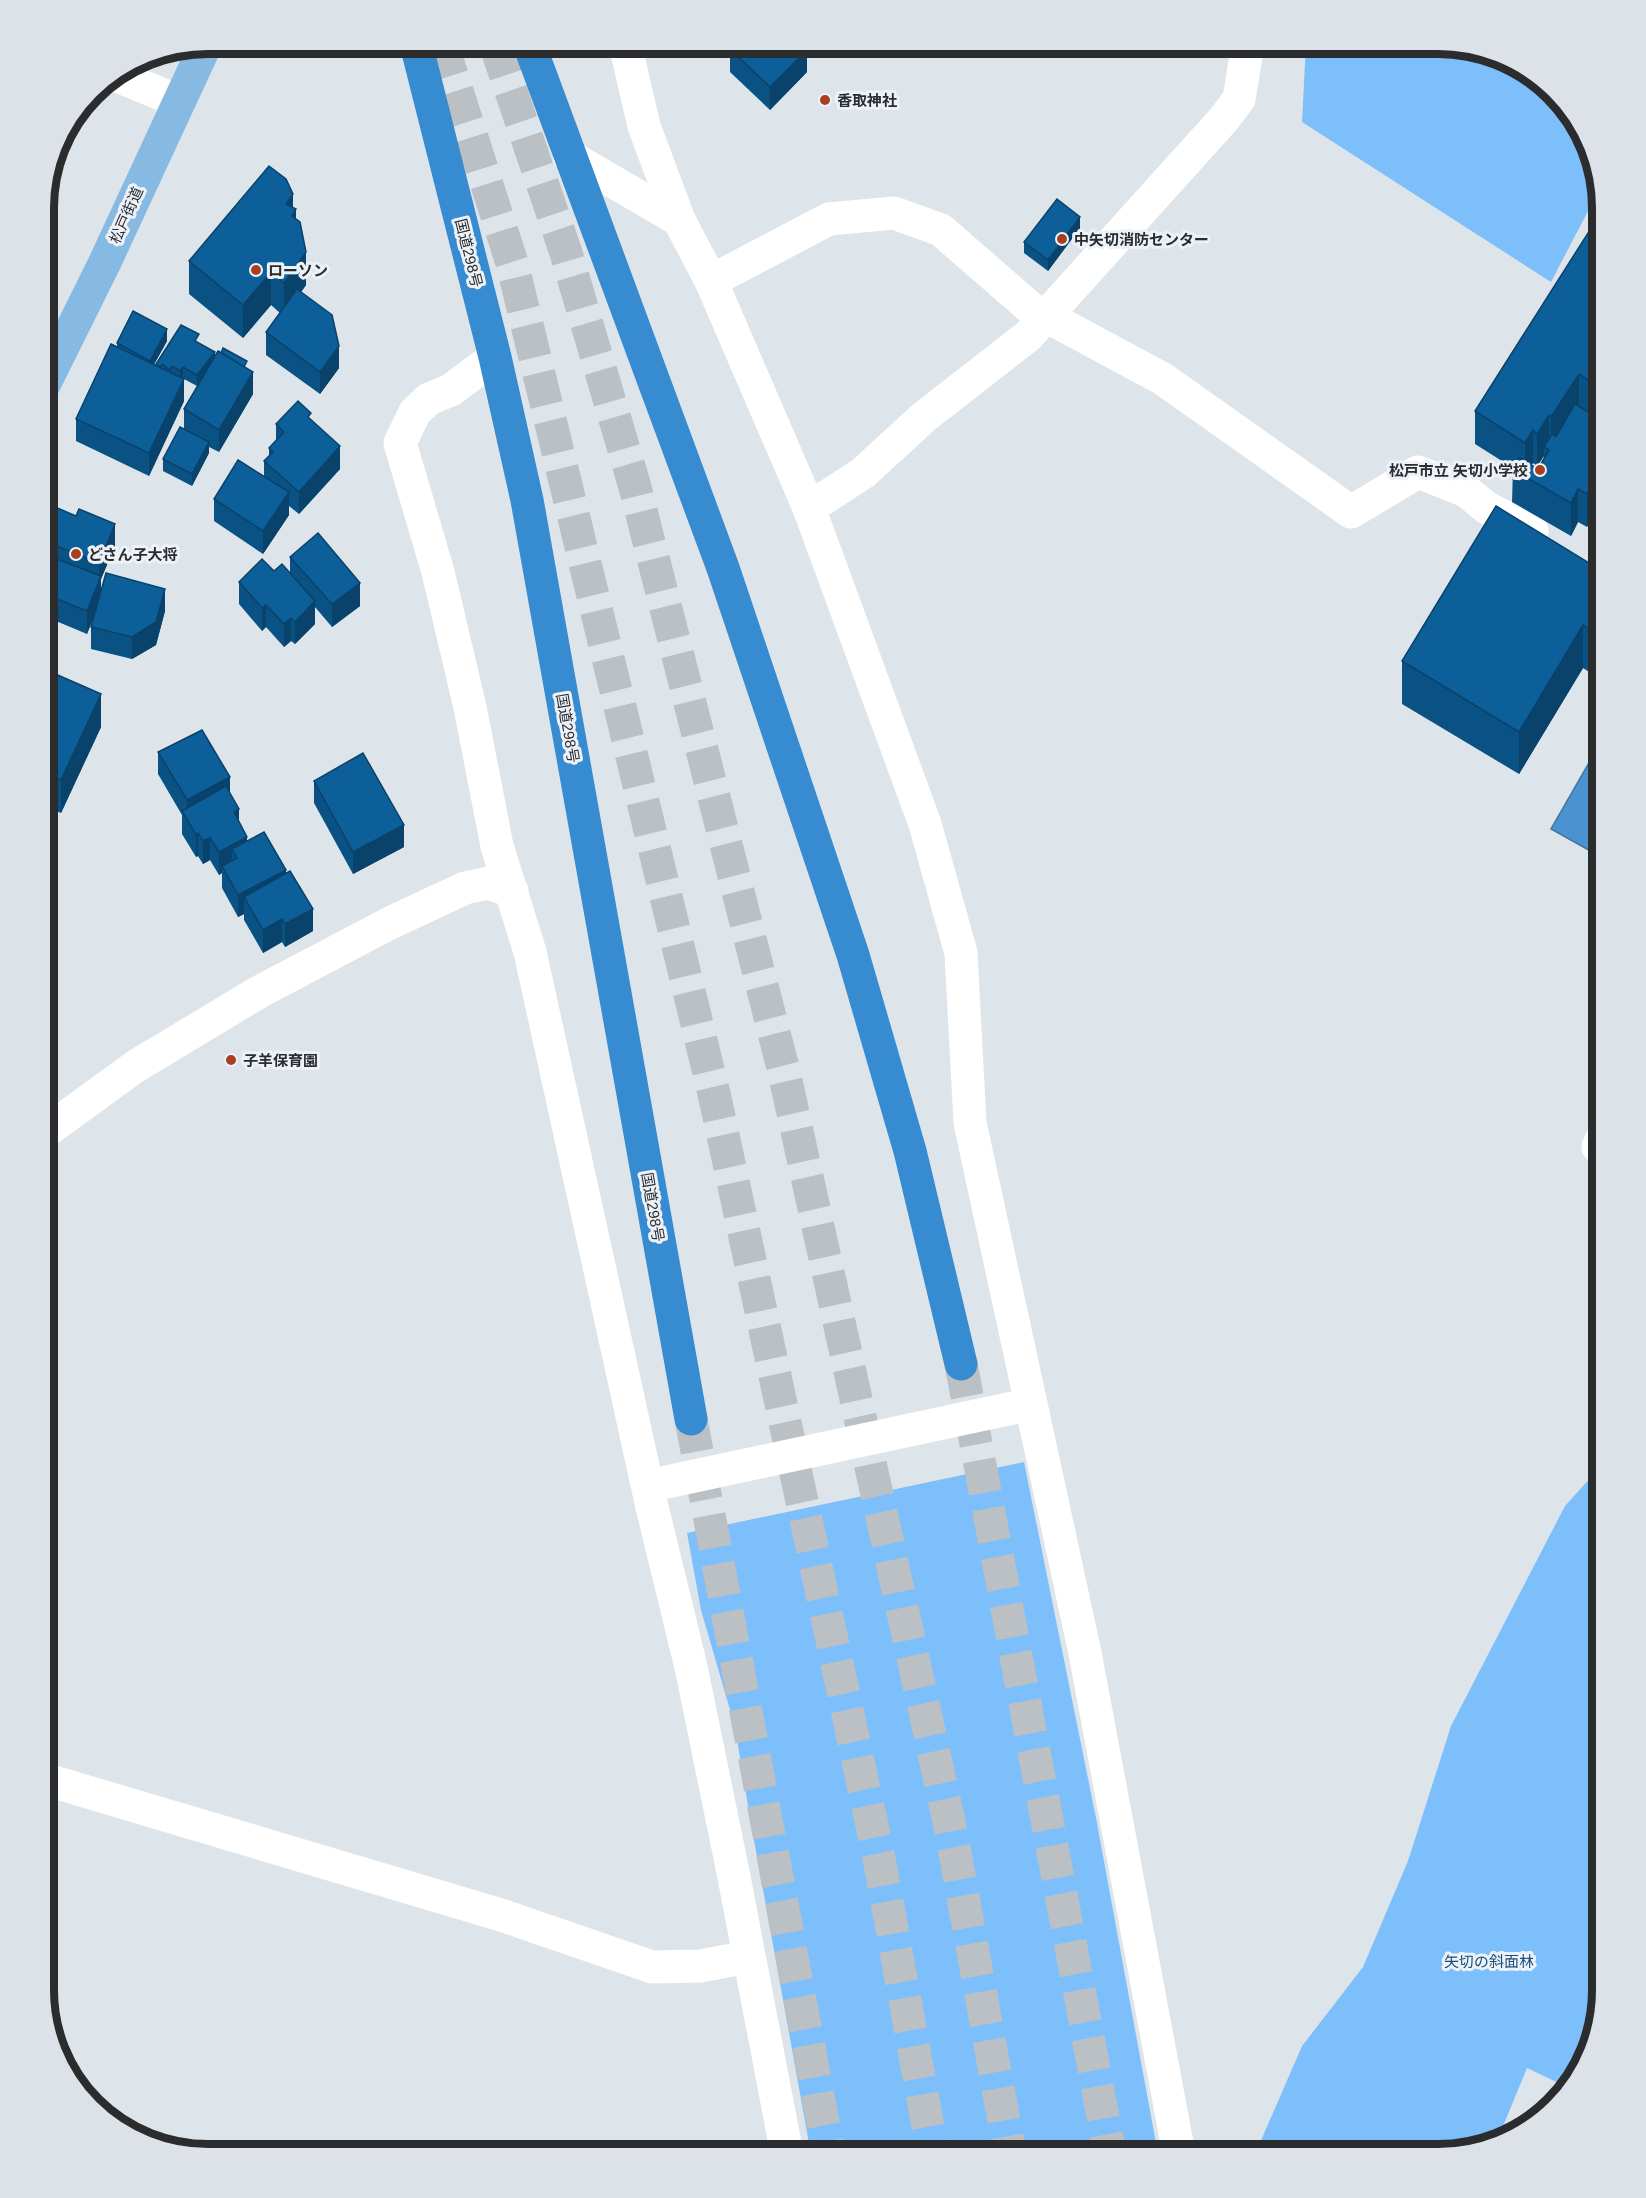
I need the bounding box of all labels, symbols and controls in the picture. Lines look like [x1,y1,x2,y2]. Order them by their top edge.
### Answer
place label: 香取神社 [837,92,897,109]
marker: 香取神社 [818,93,832,107]
street label: 松戸街道 [106,184,146,246]
street label: 国道298号 [452,217,486,289]
place label: 中矢切消防センター [1074,231,1209,248]
marker: 中矢切消防センター [1055,232,1069,246]
place label: ローソン [268,262,328,279]
marker: ローソン [249,263,263,277]
place label: 松戸市立 矢切小学校 [1389,462,1528,479]
marker: 松戸市立 矢切小学校 [1533,463,1547,477]
place label: どさん子大将 [88,546,178,563]
marker: どさん子大将 [69,547,83,561]
street label: 国道298号 [554,692,582,764]
place label: 子羊保育園 [243,1052,318,1069]
marker: 子羊保育園 [224,1053,238,1067]
street label: 国道298号 [639,1171,667,1243]
park label: 矢切の斜面林 [1444,1953,1534,1970]

